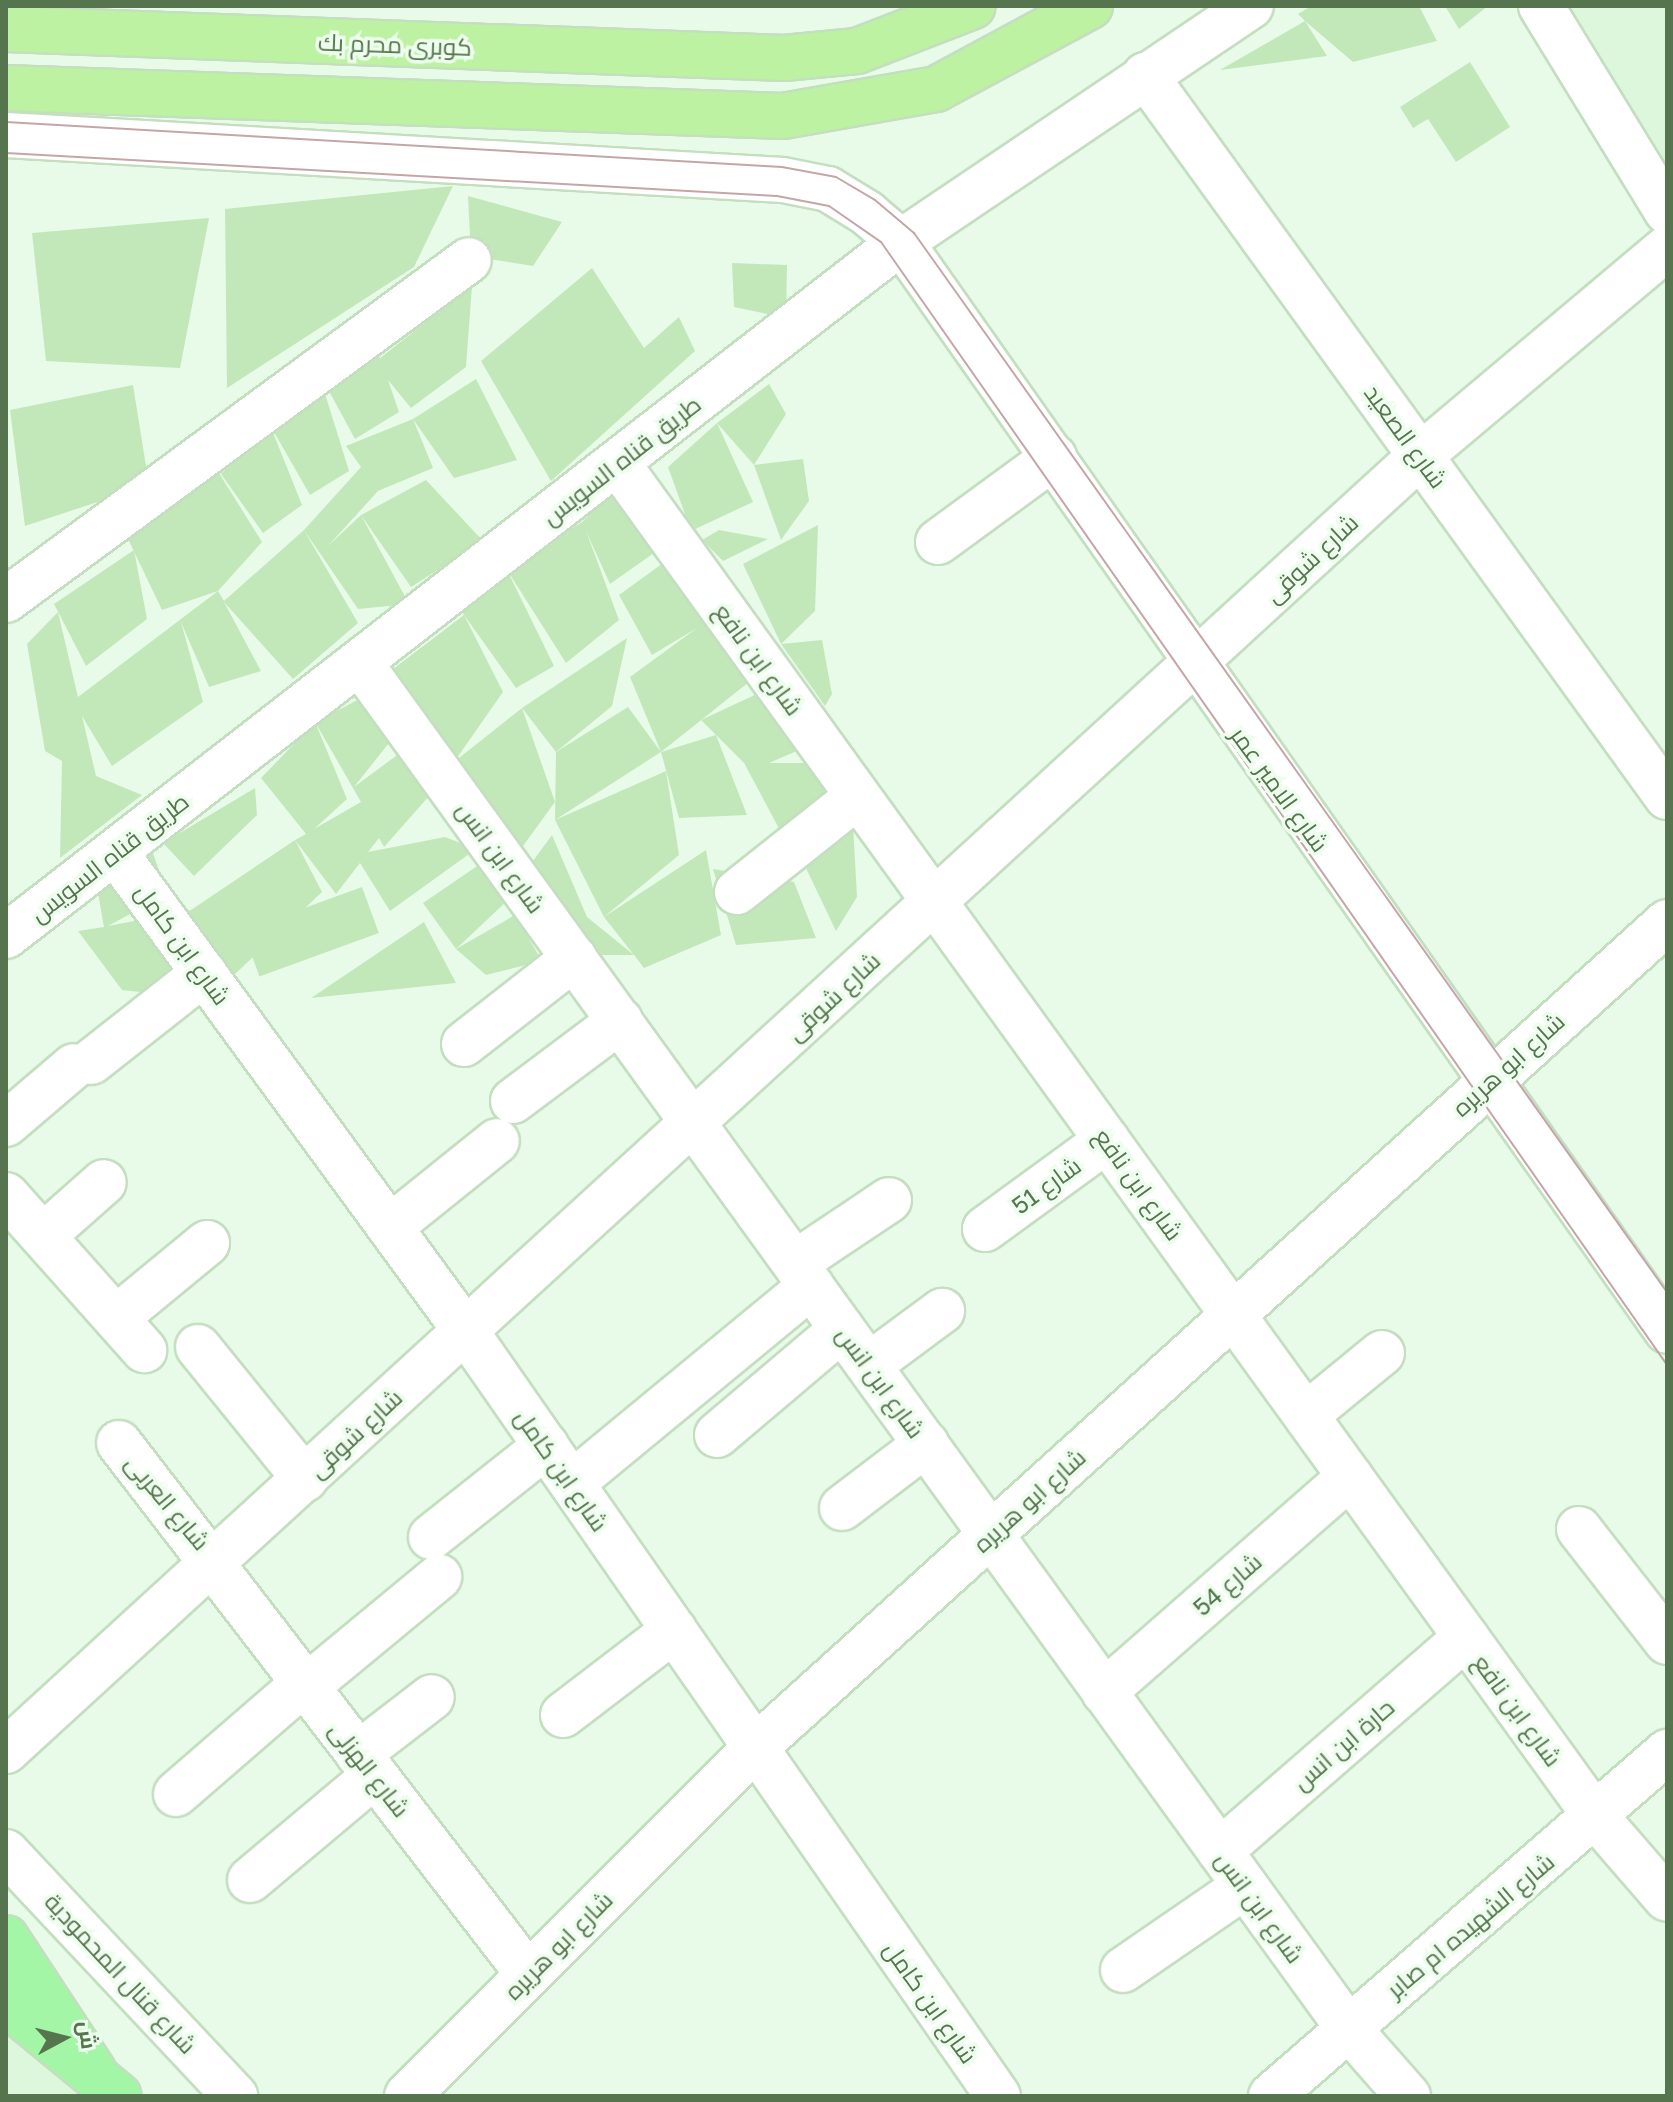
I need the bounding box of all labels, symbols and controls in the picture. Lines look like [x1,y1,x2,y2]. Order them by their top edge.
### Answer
street label: كوبرى محرم بك [317,27,473,61]
street label: شارع الصعيد [1359,379,1453,493]
street label: طريق قناه السويس [536,389,706,531]
street label: شارع شوقى [1258,507,1364,609]
street label: شارع ابن نافع [709,597,809,721]
street label: شارع الامير عمر [1225,721,1335,857]
street label: طريق قناه السويس [24,786,194,928]
street label: شارع ابن انس [451,796,551,918]
street label: شارع ابن كامل [130,878,236,1010]
street label: شارع شوقى [780,945,886,1047]
street label: شارع ابو هريره [1446,1006,1570,1122]
street label: شارع ابن نافع [1089,1122,1189,1246]
street label: شارع 51 [1006,1150,1086,1220]
street label: شارع ابن انس [831,1321,931,1443]
street label: شارع شوقى [302,1382,408,1484]
street label: شارع ابن كامل [509,1403,615,1537]
street label: شارع ابو هريره [967,1442,1091,1558]
street label: شارع العربى [120,1448,216,1556]
street label: شارع 54 [1187,1547,1267,1621]
street label: شارع ابن نافع [1468,1648,1568,1772]
street label: حارة ابن انس [1286,1692,1400,1796]
street label: شارع الهزلى [324,1716,416,1822]
street label: شارع ابن انس [1210,1846,1310,1968]
street label: شارع الشهيده ام صابر [1380,1847,1560,2003]
street label: شارع ابو هريره [498,1885,618,2005]
street label: شارع قنال المحمودية [39,1887,203,2059]
street label: شارع ابن كامل [878,1935,984,2069]
north arrow [24,1998,104,2078]

